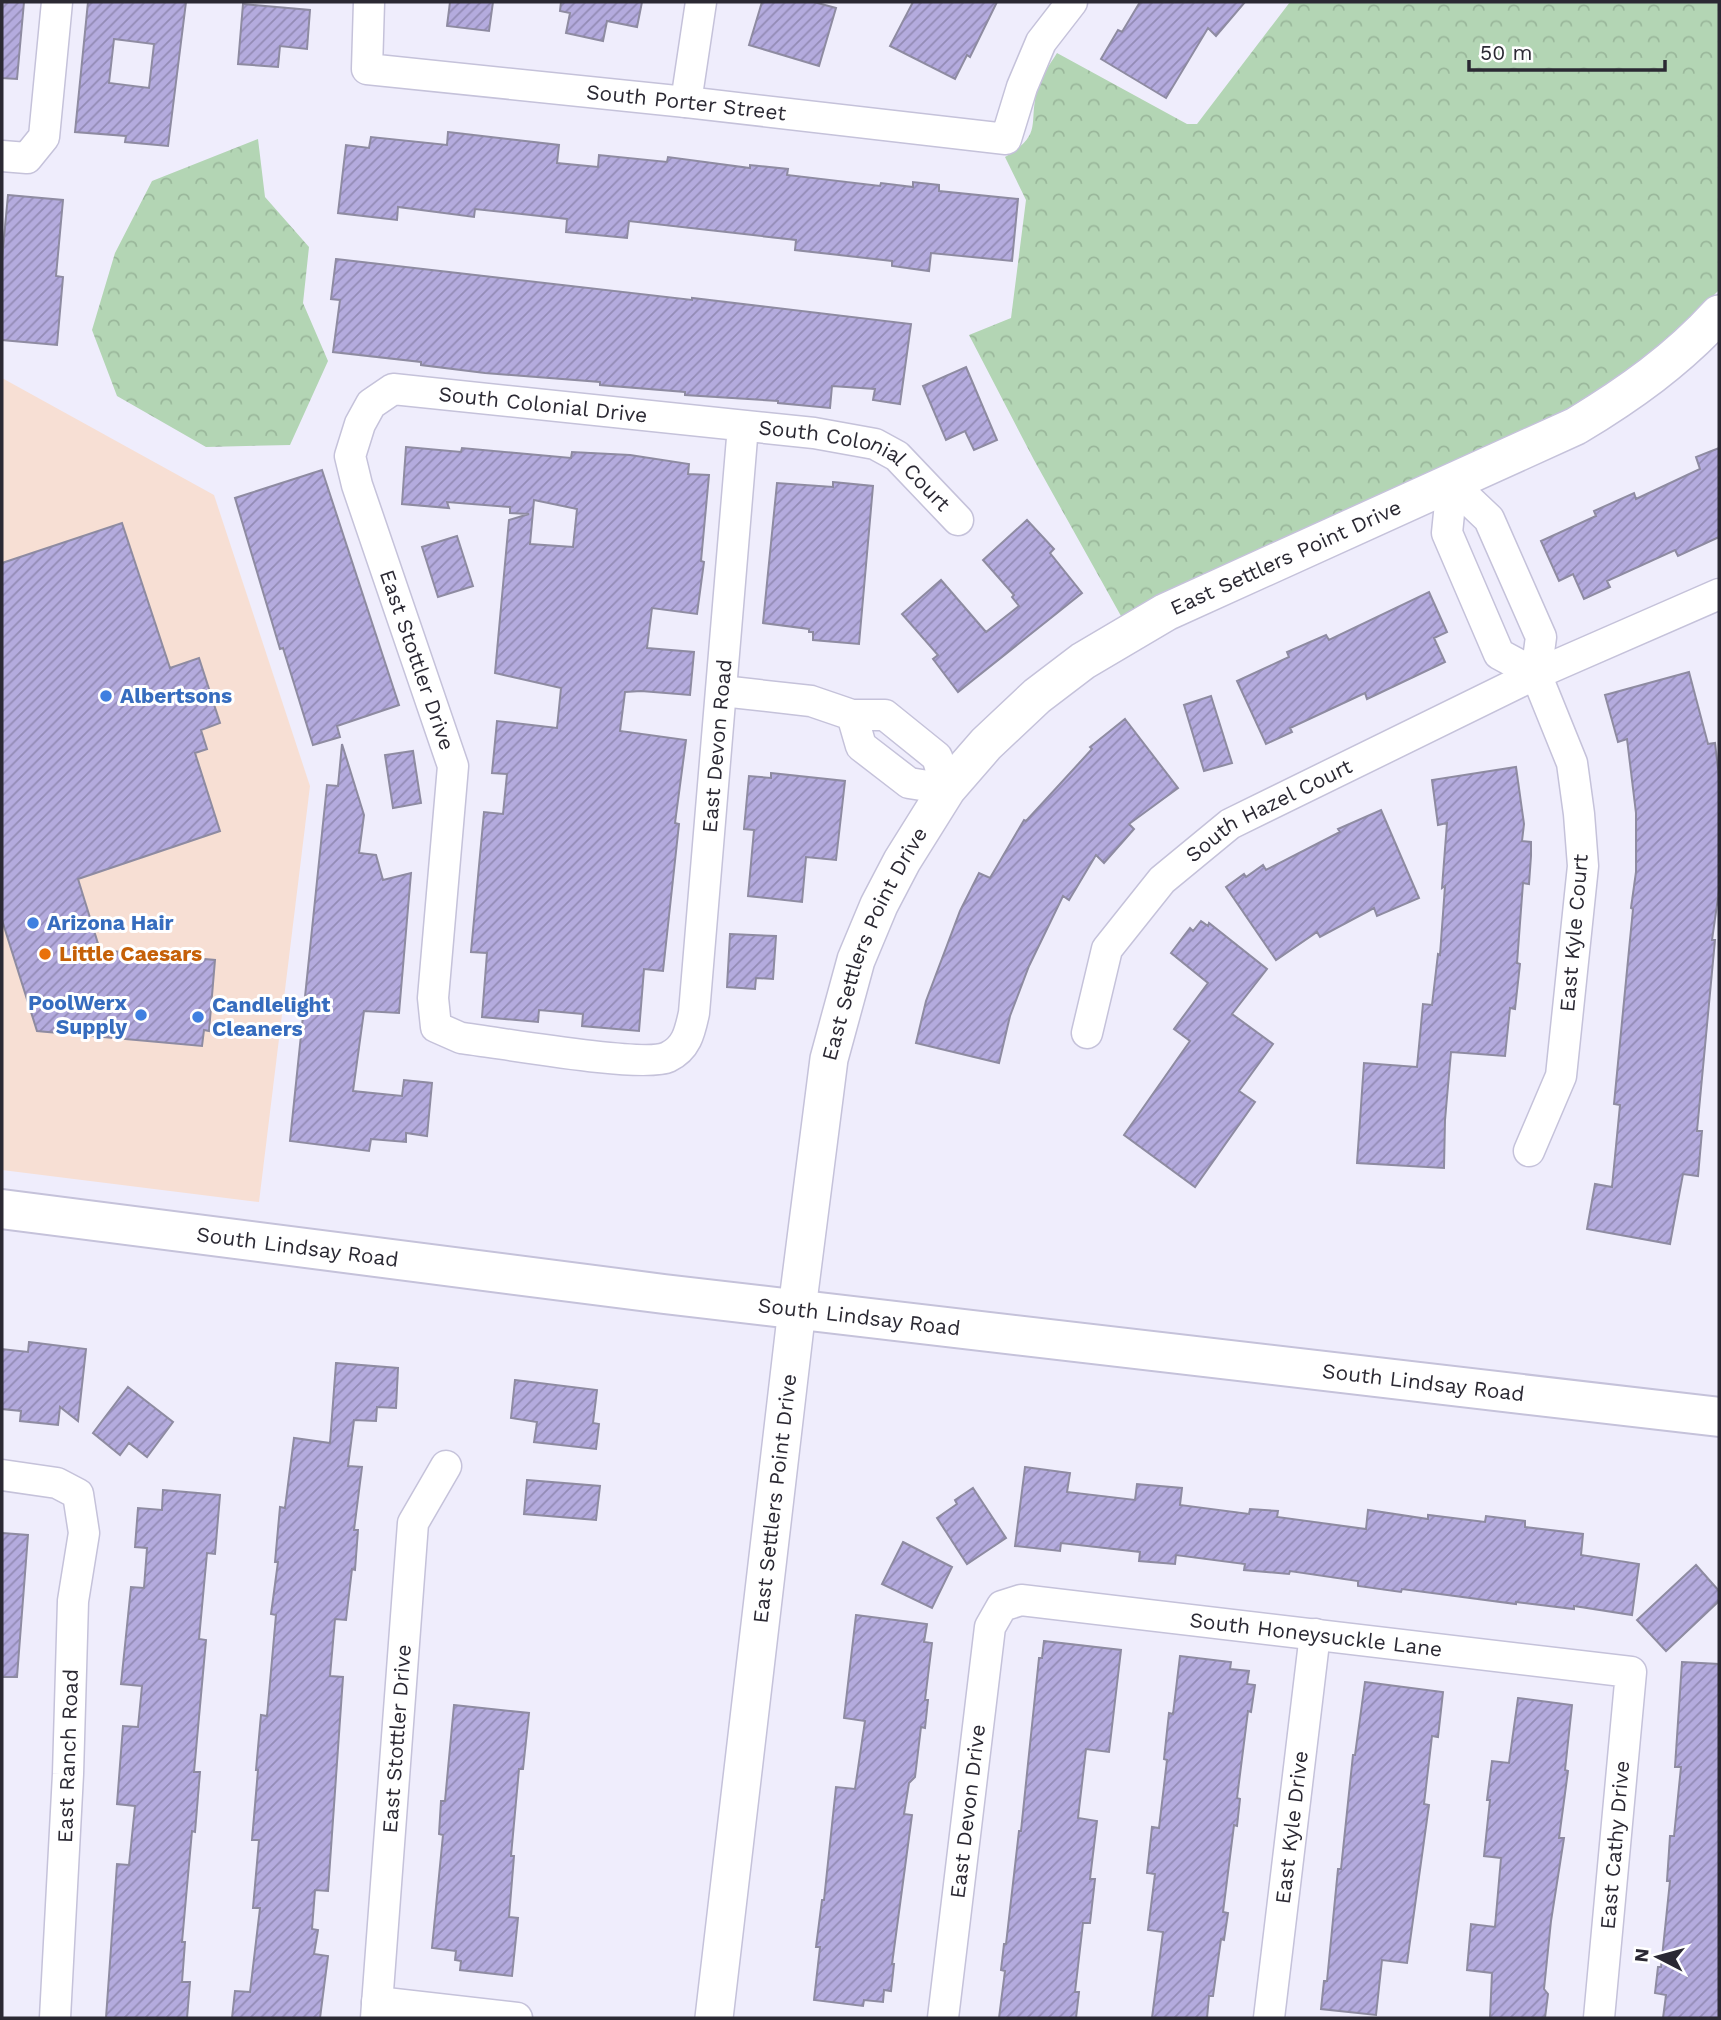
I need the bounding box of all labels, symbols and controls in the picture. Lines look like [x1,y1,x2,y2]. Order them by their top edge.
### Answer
scale bar [1469,28,1665,72]
text: 50 m [1480,40,1532,65]
street label: South Porter Street [585,79,788,125]
street label: South Colonial Drive [437,381,649,428]
street label: South Colonial Court [757,414,956,516]
street label: East Settlers Point Drive [1166,494,1405,620]
street label: East Stottler Drive [375,566,460,753]
street label: East Devon Road [696,658,737,834]
place label: Albertsons [120,683,232,708]
marker: Albertsons [98,688,114,704]
street label: South Hazel Court [1180,753,1356,867]
street label: East Settlers Point Drive [816,822,932,1063]
street label: East Kyle Court [1554,853,1593,1013]
place label: Arizona Hair [47,910,174,935]
marker: Arizona Hair [25,915,41,931]
place label: Little Caesars [59,941,202,966]
marker: Little Caesars [37,946,53,962]
place label: PoolWerx Supply [28,990,128,1039]
place label: Candlelight Cleaners [212,992,331,1041]
marker: PoolWerx Supply [133,1007,149,1023]
marker: Candlelight Cleaners [190,1009,206,1025]
street label: South Lindsay Road [195,1221,400,1272]
street label: South Lindsay Road [757,1292,962,1340]
street label: South Lindsay Road [1321,1358,1526,1406]
street label: East Settlers Point Drive [747,1372,801,1624]
street label: South Honeysuckle Lane [1188,1607,1444,1662]
street label: East Stottler Drive [377,1643,416,1834]
street label: East Ranch Road [52,1668,83,1844]
street label: East Devon Drive [944,1723,990,1900]
street label: East Kyle Drive [1270,1749,1313,1905]
street label: East Cathy Drive [1595,1759,1634,1930]
north arrow [1623,1922,1693,1992]
text: N [1629,1947,1654,1963]

